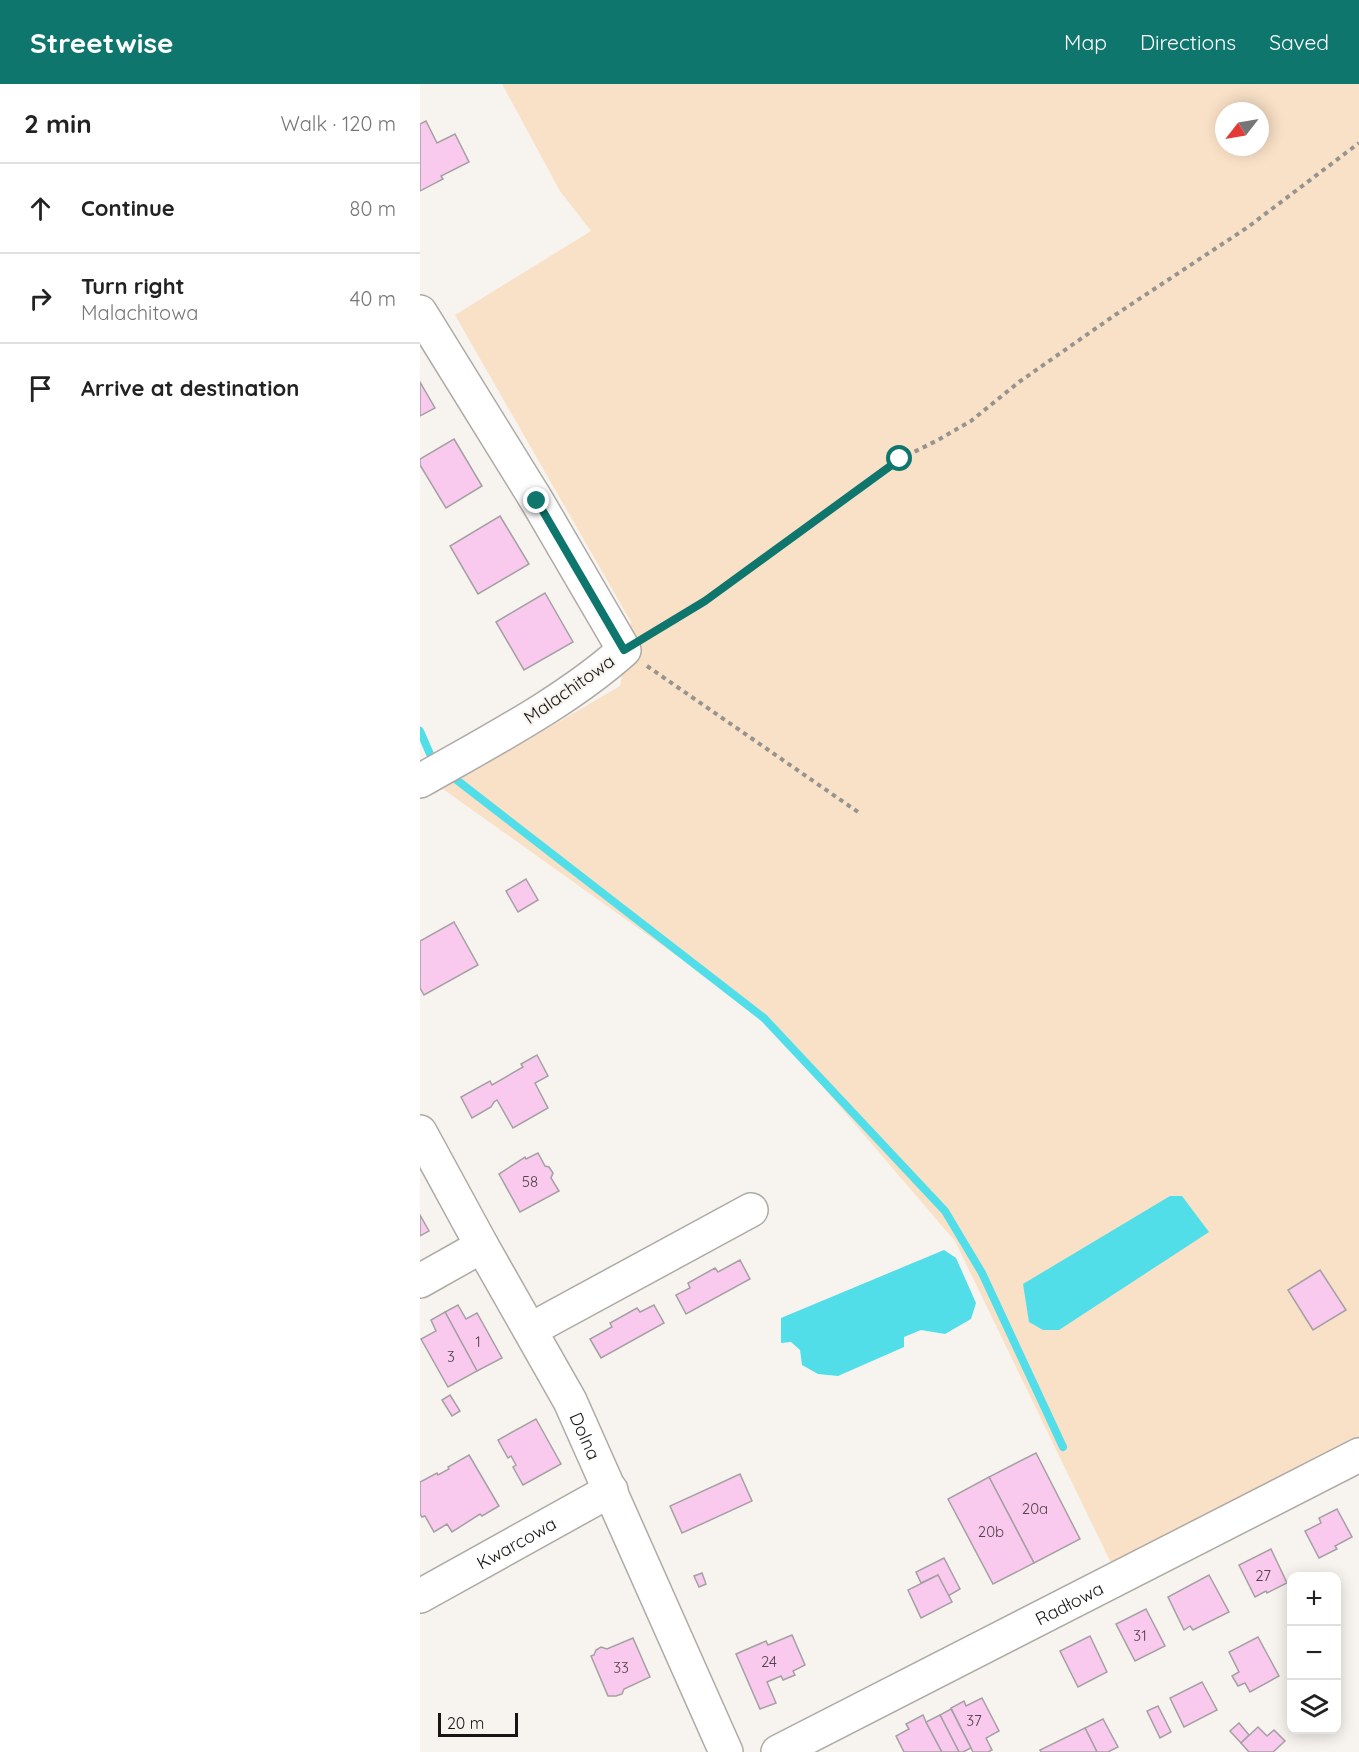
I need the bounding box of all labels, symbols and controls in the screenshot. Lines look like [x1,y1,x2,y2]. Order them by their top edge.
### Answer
text: Streetwise [30,25,173,60]
text: Map [1064,29,1107,55]
text: Directions [1140,29,1236,55]
text: Saved [1269,29,1329,55]
north arrow [1215,102,1269,156]
text: 2 min [24,107,92,140]
text: Walk · 120 m [281,111,396,136]
icon: ahead [24,192,57,225]
text: Continue [81,194,175,222]
text: 80 m [350,196,396,221]
text: Turn right [81,272,185,300]
icon: right [24,282,57,315]
text: 40 m [350,286,396,311]
text: Malachitowa [81,300,198,325]
icon: arrive [24,372,57,405]
text: Arrive at destination [81,374,299,402]
route start [886,445,912,471]
route end [523,487,549,513]
street label: Malachitowa [519,649,619,729]
house number: 58 [522,1172,538,1191]
house number: 1 [475,1332,481,1351]
house number: 3 [447,1347,455,1366]
street label: Dolna [565,1408,606,1463]
house number: 20a [1022,1499,1048,1518]
street label: Kwarcowa [472,1511,560,1574]
house number: 20b [978,1522,1004,1541]
house number: 27 [1255,1566,1271,1585]
map controls [1287,1572,1341,1734]
button: + [1287,1572,1341,1626]
street label: Radłowa [1031,1576,1107,1630]
house number: 31 [1133,1626,1147,1645]
button: − [1287,1626,1341,1680]
house number: 24 [761,1652,777,1671]
house number: 33 [613,1658,629,1677]
button: layers [1287,1680,1341,1734]
scale bar [438,1710,518,1738]
house number: 37 [966,1711,982,1730]
text: 20 m [447,1713,484,1733]

